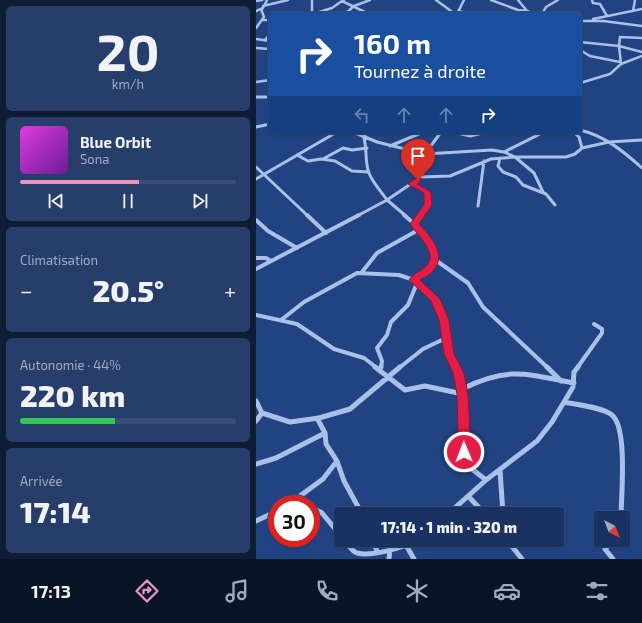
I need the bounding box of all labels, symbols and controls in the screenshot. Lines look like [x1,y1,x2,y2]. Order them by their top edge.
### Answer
text: 20 [96,19,160,81]
text: 160 m [354,26,431,60]
icon: right [288,28,340,80]
text: Tournez à droite [354,60,486,82]
text: km/h [112,76,144,92]
icon: left [351,104,373,126]
icon: ahead [393,104,415,126]
icon: ahead [435,104,457,126]
icon: right [477,104,499,126]
text: Blue Orbit [80,133,151,151]
pin [401,139,435,180]
icon: arrive [407,145,429,167]
text: Sona [80,151,109,167]
icon: previous [45,190,67,212]
icon: pause [117,190,139,212]
icon: next [189,190,211,212]
text: Climatisation [20,252,98,268]
text: 20.5° [93,272,164,308]
text: − [20,277,33,303]
text: + [224,277,236,303]
text: Autonomie · 44% [20,357,121,373]
text: 220 km [20,377,125,413]
position arrow [443,431,485,473]
text: Arrivée [20,473,63,489]
text: 17:14 [20,493,91,529]
speed limit sign: 30 [268,495,320,547]
north arrow [594,511,630,547]
map controls [594,511,630,547]
text: 17:14 · 1 min · 320 m [381,518,517,536]
icon: directions [133,577,161,605]
icon: music [223,577,251,605]
icon: phone [313,577,341,605]
icon: climate [403,577,431,605]
icon: car [493,577,521,605]
icon: filters [583,577,611,605]
text: 17:13 [31,580,71,602]

